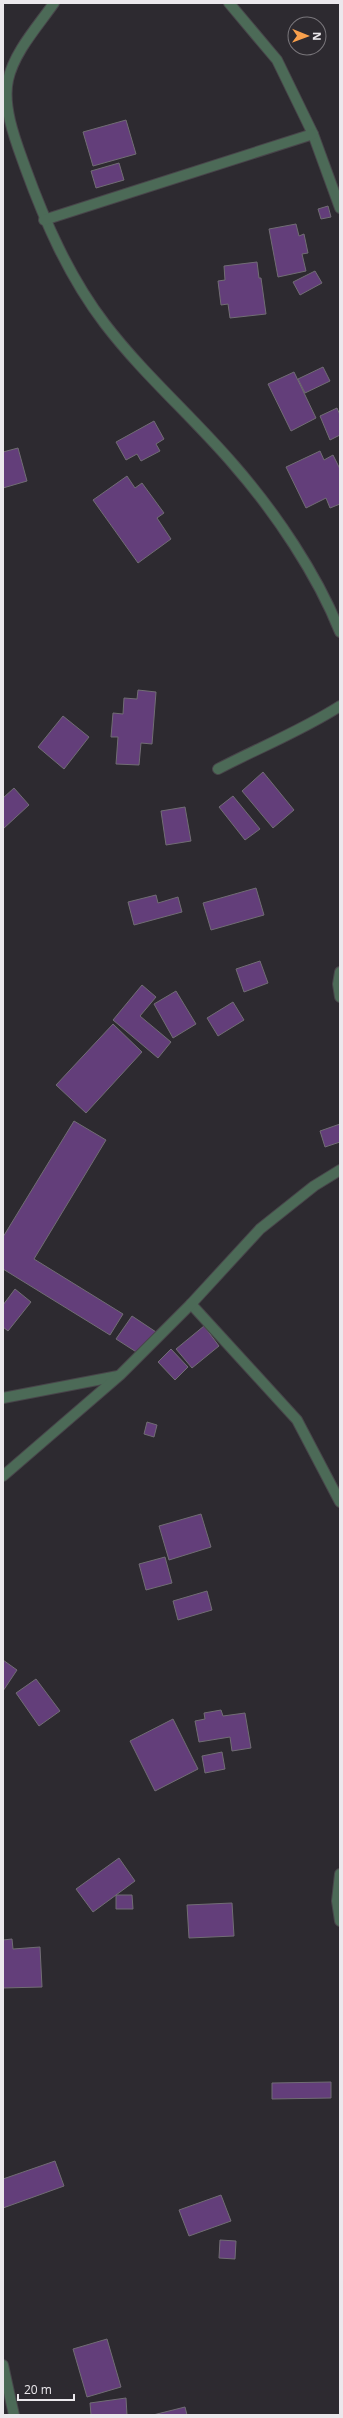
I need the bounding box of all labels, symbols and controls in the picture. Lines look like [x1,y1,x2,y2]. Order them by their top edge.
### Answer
north arrow [287,16,327,56]
text: N [310,32,325,41]
scale bar [18,2376,74,2402]
text: 20 m [24,2381,52,2398]

